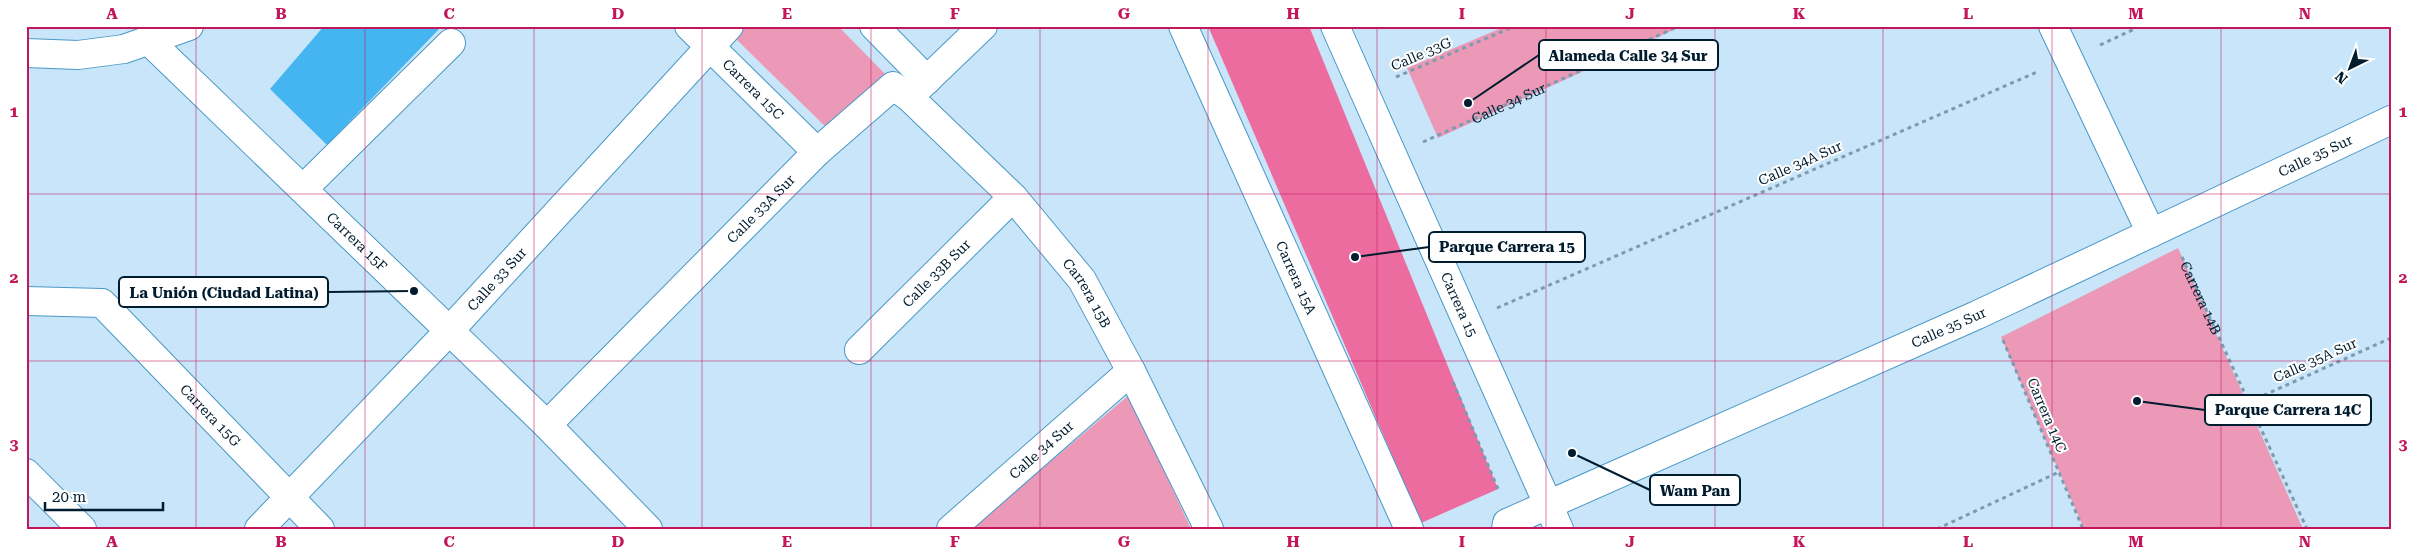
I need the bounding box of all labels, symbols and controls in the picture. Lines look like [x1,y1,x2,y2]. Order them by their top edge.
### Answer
text: A [106,4,118,23]
text: B [275,4,287,23]
text: C [443,4,455,23]
text: D [612,4,625,23]
text: E [782,4,792,23]
text: F [950,4,960,23]
text: G [1118,4,1131,23]
text: H [1286,4,1300,23]
text: I [1459,4,1465,23]
text: J [1625,4,1635,23]
text: K [1793,4,1806,23]
text: L [1963,4,1973,23]
text: M [2128,4,2144,23]
text: N [2299,4,2311,23]
street label: Calle 33G [1388,34,1454,74]
callout: Alameda Calle 34 Sur [1539,40,1718,70]
north arrow [2324,42,2374,92]
text: Alameda Calle 34 Sur [1548,47,1708,65]
street label: Carrera 15C [719,56,787,123]
text: N [2332,68,2351,87]
street label: Calle 34 Sur [1469,79,1549,127]
text: 1 [10,102,19,121]
text: 1 [2399,102,2408,121]
street label: Calle 35 Sur [2276,131,2355,180]
street label: Calle 34A Sur [1756,137,1844,189]
street label: Calle 33A Sur [724,171,798,246]
street label: Carrera 15F [324,209,390,274]
callout: Parque Carrera 15 [1429,232,1585,262]
street label: Calle 33B Sur [899,236,974,310]
street label: Carrera 15A [1273,238,1320,317]
text: Parque Carrera 15 [1439,238,1575,256]
street label: Calle 33 Sur [464,244,530,314]
street label: Carrera 15B [1060,255,1114,331]
street label: Carrera 14B [2177,259,2224,337]
text: 2 [10,268,19,287]
text: 2 [2399,268,2408,287]
street label: Carrera 15 [1438,270,1481,340]
callout: La Unión (Ciudad Latina) [119,277,328,307]
text: La Unión (Ciudad Latina) [129,284,319,302]
street label: Calle 35 Sur [1909,304,1989,351]
street label: Calle 35A Sur [2271,334,2359,386]
street label: Carrera 14C [2024,375,2070,455]
street label: Carrera 15G [177,381,244,450]
callout: Parque Carrera 14C [2205,395,2371,425]
text: Parque Carrera 14C [2215,401,2362,419]
street label: Calle 34 Sur [1006,417,1077,482]
text: 3 [10,435,19,454]
text: 3 [2399,435,2408,454]
callout: Wam Pan [1650,475,1740,505]
scale bar [45,480,162,512]
text: Wam Pan [1660,482,1730,500]
text: 20 m [52,488,87,506]
text: A [106,532,118,551]
text: B [275,532,287,551]
text: C [443,532,455,551]
text: D [612,532,625,551]
text: E [782,532,792,551]
text: F [950,532,960,551]
text: G [1118,532,1131,551]
text: H [1286,532,1300,551]
text: I [1459,532,1465,551]
text: J [1625,532,1635,551]
text: K [1793,532,1806,551]
text: L [1963,532,1973,551]
text: M [2128,532,2144,551]
text: N [2299,532,2311,551]

